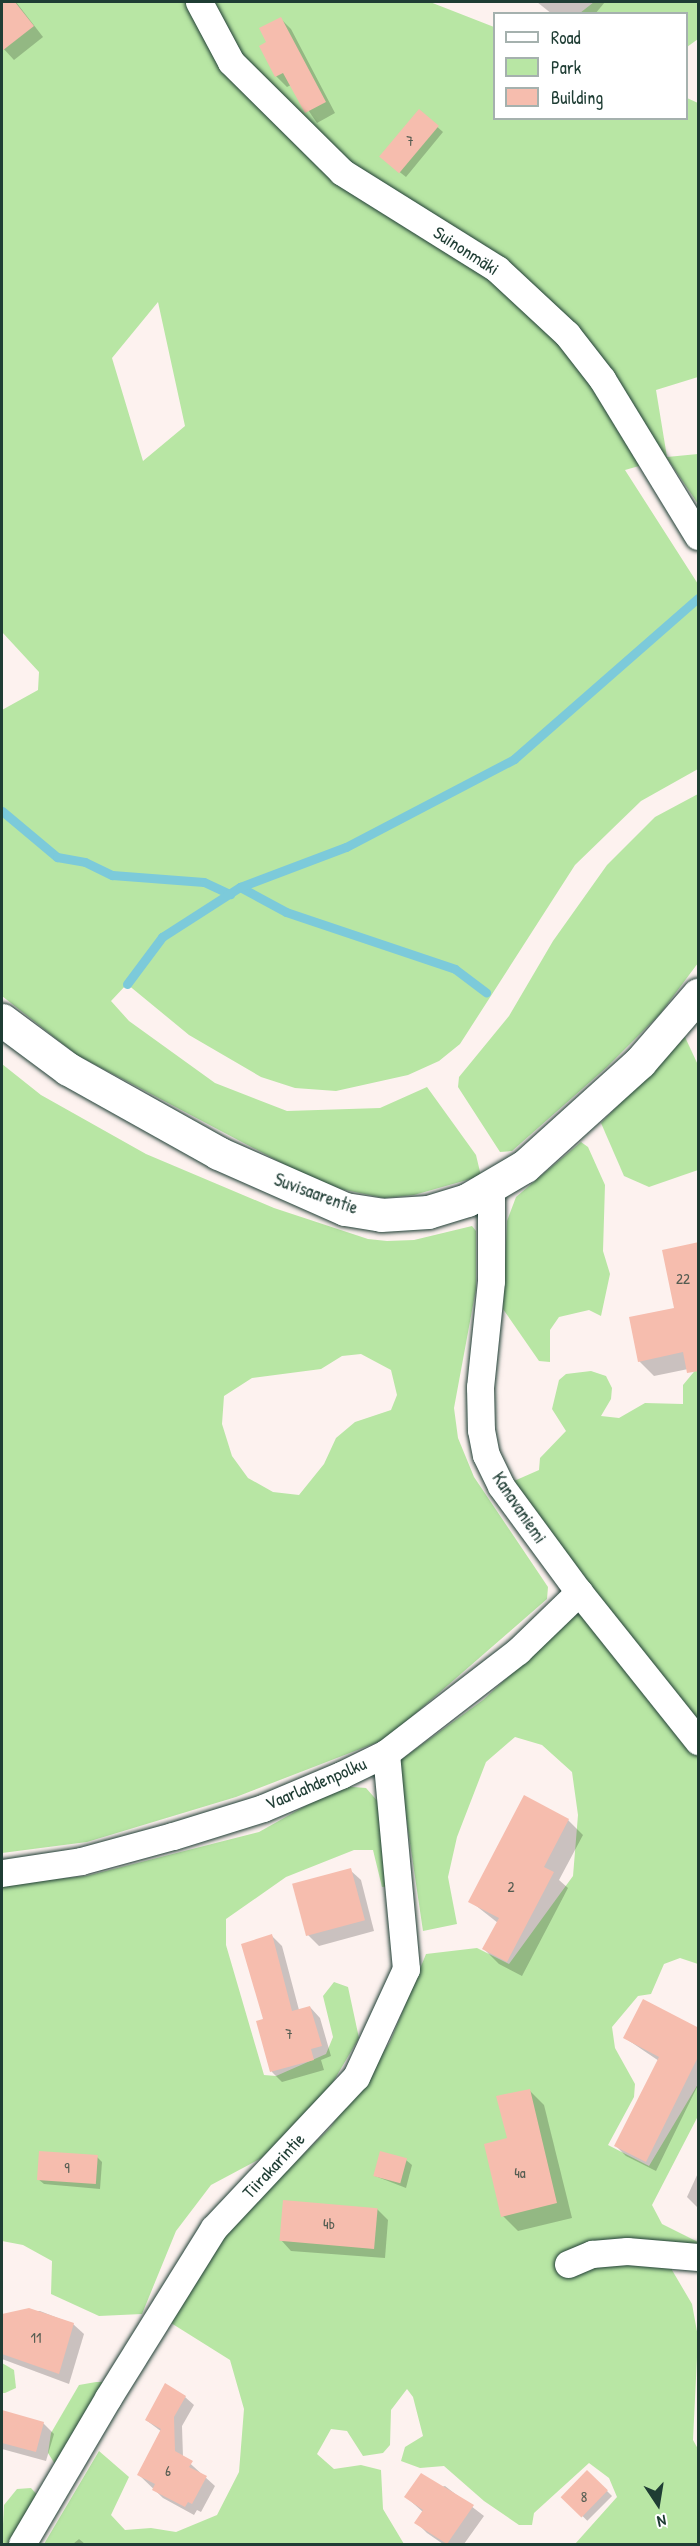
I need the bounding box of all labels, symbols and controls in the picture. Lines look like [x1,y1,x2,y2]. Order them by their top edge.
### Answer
legend [493,12,688,120]
text: Road [551,25,581,50]
text: Park [551,55,581,80]
text: Building [551,85,603,110]
house number: 7 [406,132,414,150]
street label: Suinonmäki [429,222,503,280]
street label: Suvisaarentie [271,1169,361,1219]
house number: 22 [676,1270,690,1288]
street label: Kanavaniemi [487,1468,551,1548]
street label: Vaarlahdenpolku [262,1753,370,1815]
house number: 2 [507,1878,515,1896]
house number: 7 [285,2025,293,2043]
street label: Tiirakarintie [238,2129,310,2203]
house number: 9 [64,2159,70,2177]
house number: 4a [514,2164,526,2182]
house number: 4b [323,2215,335,2233]
house number: 11 [31,2329,41,2347]
house number: 6 [165,2462,171,2480]
north arrow [628,2474,688,2534]
house number: 8 [581,2488,587,2506]
text: N [655,2510,668,2533]

